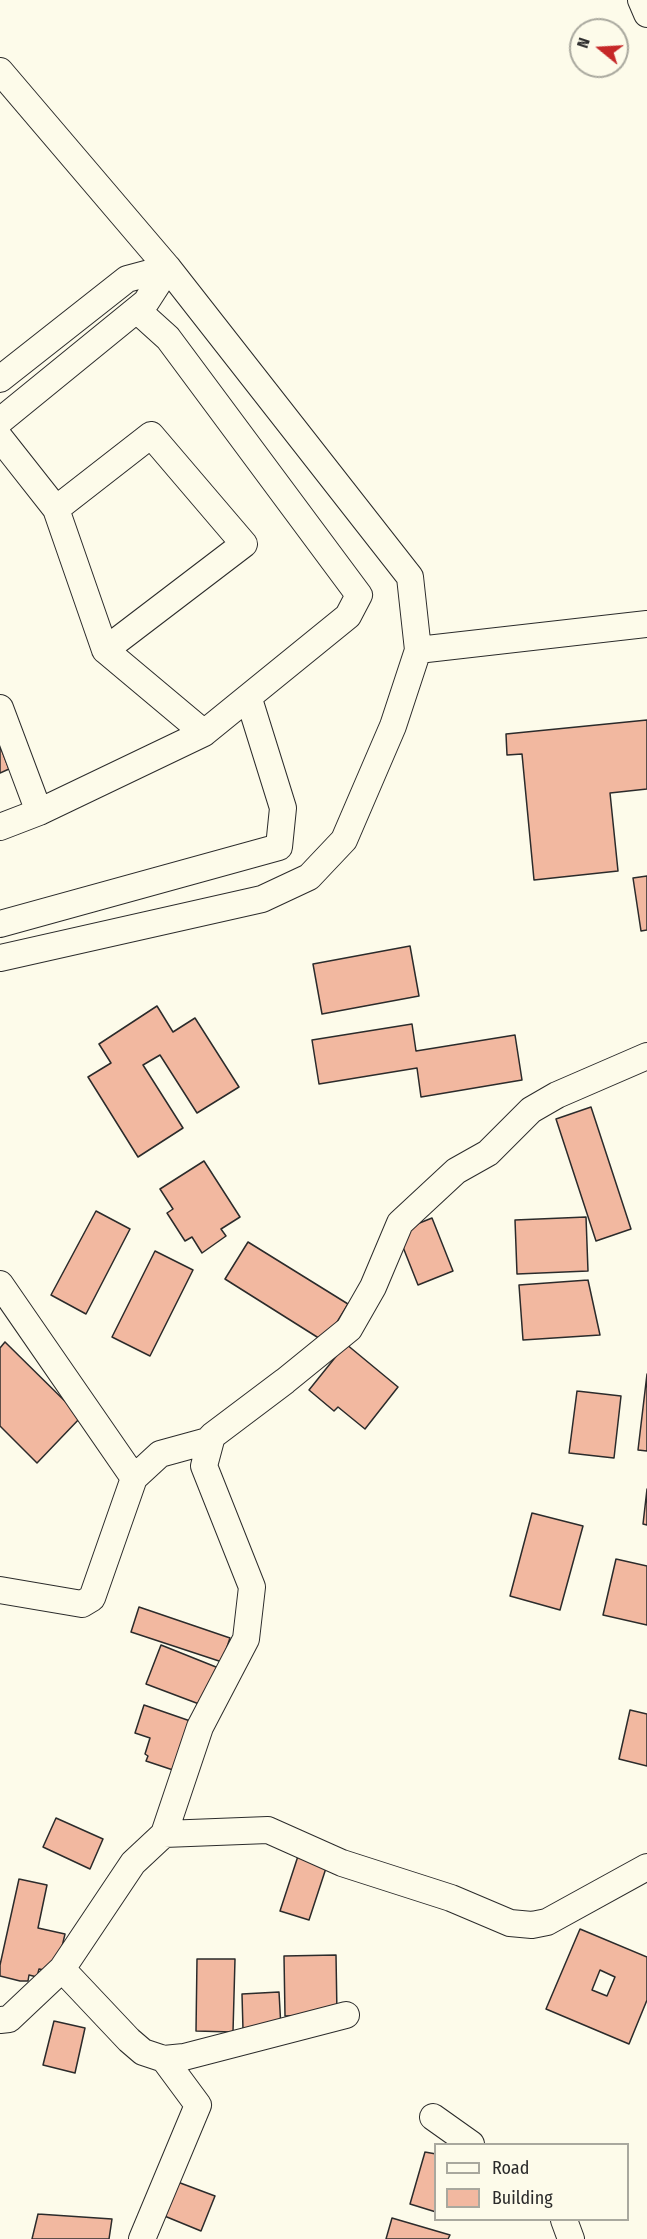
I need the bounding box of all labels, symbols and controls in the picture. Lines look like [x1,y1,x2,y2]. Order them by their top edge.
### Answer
north arrow [569,18,629,78]
text: N [573,35,594,50]
legend [434,2143,629,2221]
text: Road [492,2157,529,2179]
text: Building [492,2187,553,2209]

